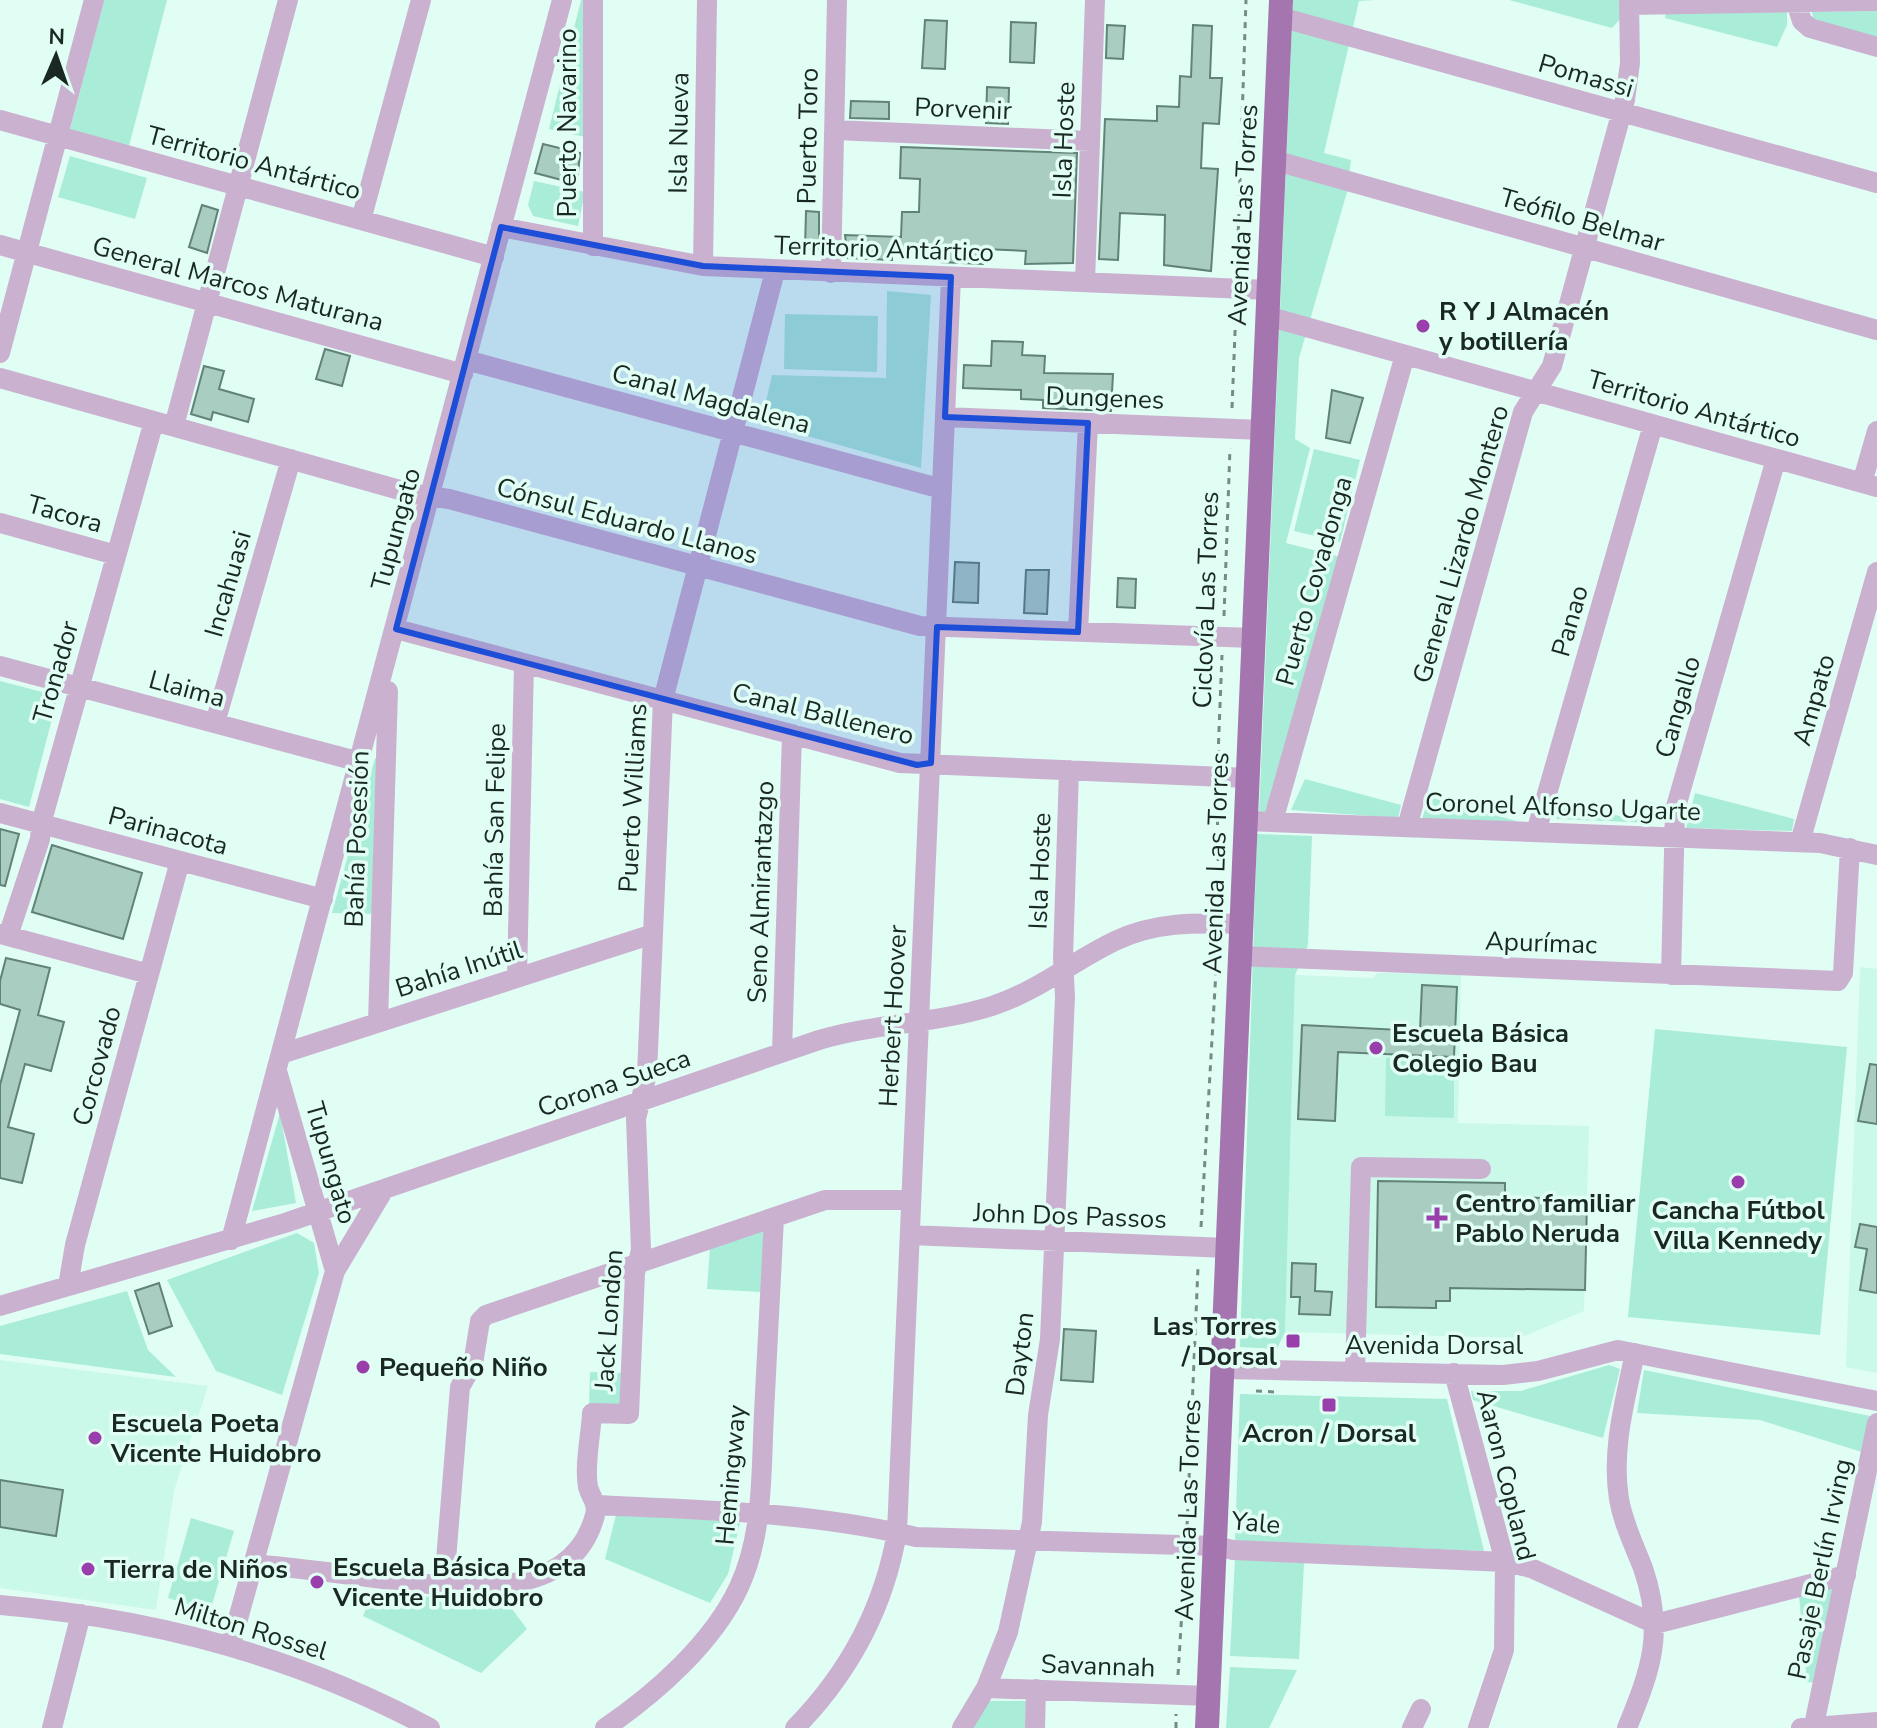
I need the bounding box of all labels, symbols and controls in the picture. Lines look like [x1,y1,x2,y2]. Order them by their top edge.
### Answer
north arrow [16,16,96,96]
text: N [48,22,65,52]
street label: Puerto Navarino [550,28,585,218]
street label: Pomassi [1534,46,1638,106]
street label: Puerto Toro [789,67,827,205]
street label: Isla Nueva [660,72,698,194]
street label: Isla Hoste [1044,81,1084,199]
street label: Porvenir [914,90,1013,128]
street label: Avenida Las Torres [1220,103,1266,327]
street label: Territorio Antártico [143,118,365,208]
street label: Teófilo Belmar [1496,180,1669,260]
street label: General Marcos Maturana [88,228,388,340]
street label: Territorio Antártico [773,228,995,270]
place label: R Y J Almacén y botillería [1438,294,1609,359]
marker: R Y J Almacén y botillería [1414,317,1432,335]
street label: Canal Magdalena [608,356,814,442]
street label: Territorio Antártico [1583,362,1805,456]
street label: Dungenes [1045,378,1165,418]
street label: General Lizardo Montero [1405,401,1517,687]
street label: Tupungato [363,464,429,594]
street label: Cónsul Eduardo Llanos [493,469,761,573]
street label: Puerto Covadonga [1267,472,1361,690]
street label: Tacora [23,487,107,541]
street label: Ciclovía Las Torres [1185,491,1227,709]
street label: Incahuasi [196,527,260,641]
street label: Panao [1543,581,1597,661]
street label: Tronador [25,616,87,727]
street label: Ampato [1784,650,1844,750]
street label: Cangallo [1647,652,1709,762]
street label: Llaima [145,662,229,716]
street label: Canal Ballenero [728,674,918,754]
street label: Puerto Williams [611,702,655,894]
street label: Bahía San Felipe [476,723,514,917]
street label: Bahía Posesión [336,750,378,928]
street label: Avenida Las Torres [1195,752,1237,974]
street label: Seno Almirantazgo [740,780,782,1004]
street label: Coronel Alfonso Ugarte [1424,785,1702,829]
street label: Parinacota [104,798,232,864]
street label: Isla Hoste [1020,812,1060,930]
street label: Herbert Hoover [871,923,915,1108]
street label: Apurímac [1484,924,1598,962]
street label: Bahía Inútil [391,932,527,1006]
street label: Corcovado [64,1002,130,1130]
place label: Escuela Básica Colegio Bau [1392,1016,1569,1081]
marker: Escuela Básica Colegio Bau [1367,1039,1385,1057]
street label: Corona Sueca [533,1040,695,1126]
street label: Tupungato [297,1098,365,1228]
marker: Cancha Fútbol Villa Kennedy [1729,1173,1747,1191]
place label: Centro familiar Pablo Neruda [1455,1186,1636,1251]
place label: Cancha Fútbol Villa Kennedy [1651,1193,1825,1258]
street label: John Dos Passos [972,1195,1167,1237]
marker: Centro familiar Pablo Neruda [1426,1207,1448,1229]
street label: Jack London [587,1248,631,1393]
place label: Las Torres / Dorsal [1152,1309,1278,1374]
street label: Dayton [997,1310,1043,1398]
street label: Avenida Dorsal [1345,1328,1524,1363]
marker: Las Torres / Dorsal [1284,1332,1302,1350]
place label: Pequeño Niño [379,1350,548,1385]
marker: Pequeño Niño [354,1358,372,1376]
street label: Aaron Copland [1468,1386,1544,1564]
marker: Acron / Dorsal [1320,1396,1338,1414]
street label: Avenida Las Torres [1167,1399,1209,1621]
street label: Hemingway [707,1403,755,1547]
place label: Escuela Poeta Vicente Huidobro [110,1406,321,1471]
place label: Acron / Dorsal [1242,1416,1417,1451]
marker: Escuela Poeta Vicente Huidobro [86,1429,104,1447]
street label: Pasaje Berlín Irving [1780,1456,1860,1682]
street label: Yale [1229,1503,1282,1543]
place label: Escuela Básica Poeta Vicente Huidobro [332,1550,586,1615]
place label: Tierra de Niños [104,1552,288,1587]
marker: Tierra de Niños [79,1560,97,1578]
marker: Escuela Básica Poeta Vicente Huidobro [308,1573,326,1591]
street label: Milton Rossel [170,1589,332,1669]
street label: Savannah [1040,1647,1156,1685]

